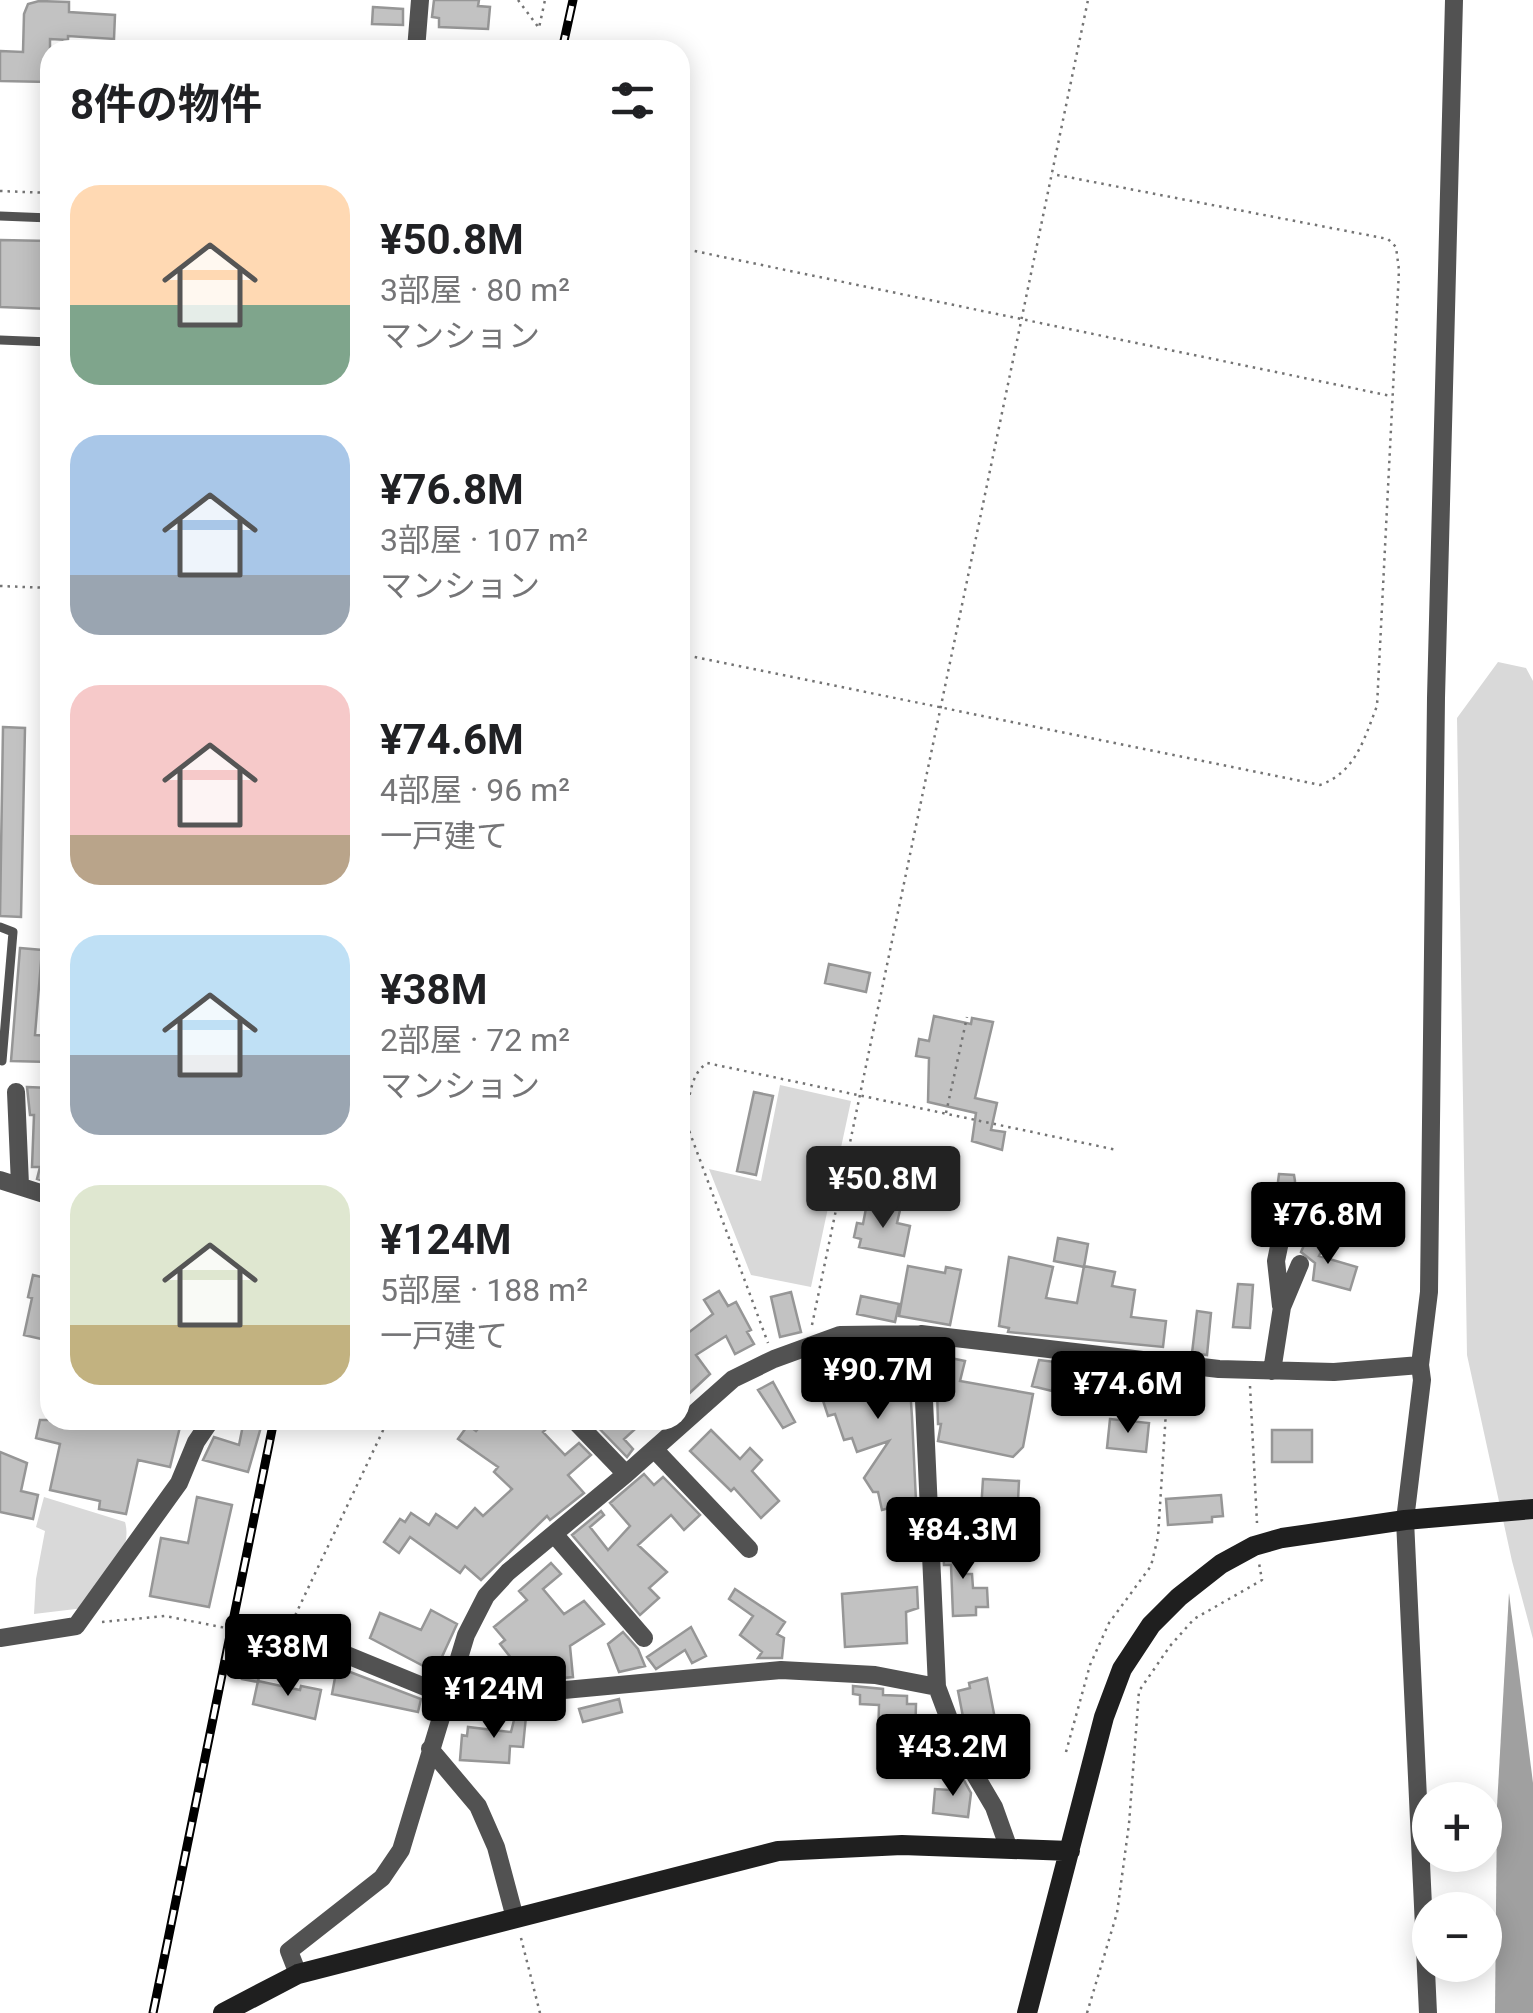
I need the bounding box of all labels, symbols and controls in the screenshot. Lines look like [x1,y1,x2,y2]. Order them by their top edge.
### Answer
icon: filters [605,73,660,128]
text: 8件の物件 [70,80,262,129]
text: ¥50.8M [380,215,524,264]
icon: home [150,225,270,345]
text: 3部屋 · 80 m² [380,271,570,309]
text: マンション [380,317,540,355]
text: ¥76.8M [380,465,524,514]
icon: home [150,475,270,595]
text: 3部屋 · 107 m² [380,521,588,559]
text: マンション [380,567,540,605]
text: ¥74.6M [380,715,524,764]
icon: home [150,725,270,845]
text: 4部屋 · 96 m² [380,771,570,809]
text: 一戸建て [380,817,508,855]
text: ¥38M [380,965,487,1014]
icon: home [150,975,270,1095]
text: 2部屋 · 72 m² [380,1021,570,1059]
text: マンション [380,1067,540,1105]
pin: ¥50.8M [802,1146,964,1231]
text: ¥50.8M [828,1159,938,1197]
pin: ¥76.8M [1247,1182,1409,1267]
text: ¥76.8M [1273,1195,1383,1233]
text: ¥124M [380,1215,512,1264]
icon: home [150,1225,270,1345]
text: 5部屋 · 188 m² [380,1271,588,1309]
text: 一戸建て [380,1317,508,1355]
pin: ¥90.7M [797,1337,959,1422]
text: ¥90.7M [823,1350,933,1388]
pin: ¥74.6M [1047,1351,1209,1436]
text: ¥74.6M [1073,1364,1183,1402]
pin: ¥84.3M [882,1497,1044,1582]
text: ¥84.3M [908,1510,1018,1548]
pin: ¥38M [229,1614,347,1699]
text: ¥38M [247,1627,329,1665]
pin: ¥124M [424,1656,564,1741]
text: ¥124M [444,1669,544,1707]
pin: ¥43.2M [872,1714,1034,1799]
text: ¥43.2M [898,1727,1008,1765]
map controls [1412,1782,1502,1982]
button: + [1412,1782,1502,1872]
button: − [1412,1892,1502,1982]

